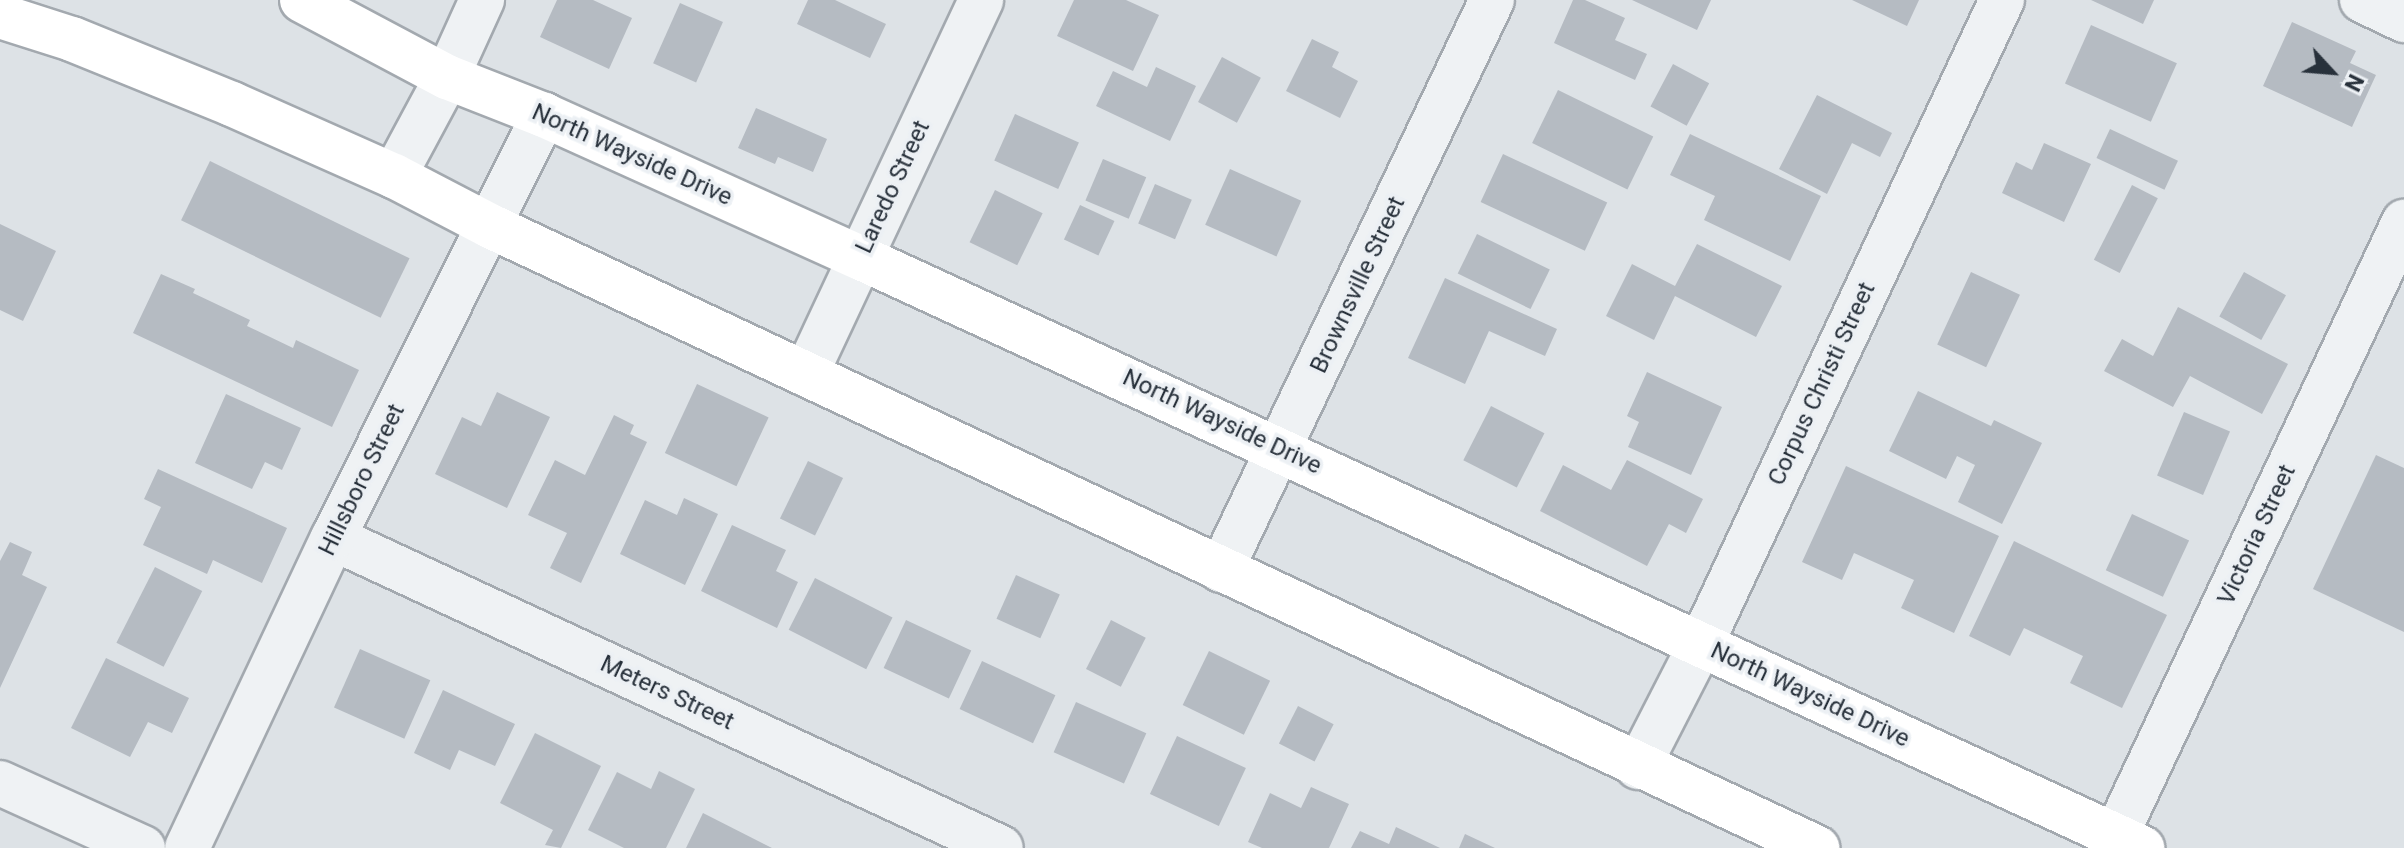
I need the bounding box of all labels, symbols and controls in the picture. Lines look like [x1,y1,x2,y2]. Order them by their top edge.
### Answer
north arrow [2292,32,2372,112]
text: N [2339,70,2369,95]
street label: North Wayside Drive [527,98,737,212]
street label: Laredo Street [850,116,936,258]
street label: Brownsville Street [1305,192,1411,378]
street label: Corpus Christi Street [1762,278,1882,490]
street label: North Wayside Drive [1118,363,1326,481]
street label: Hillsboro Street [313,400,411,560]
street label: Victoria Street [2212,460,2302,610]
street label: North Wayside Drive [1706,636,1914,754]
street label: Meters Street [596,650,738,736]

